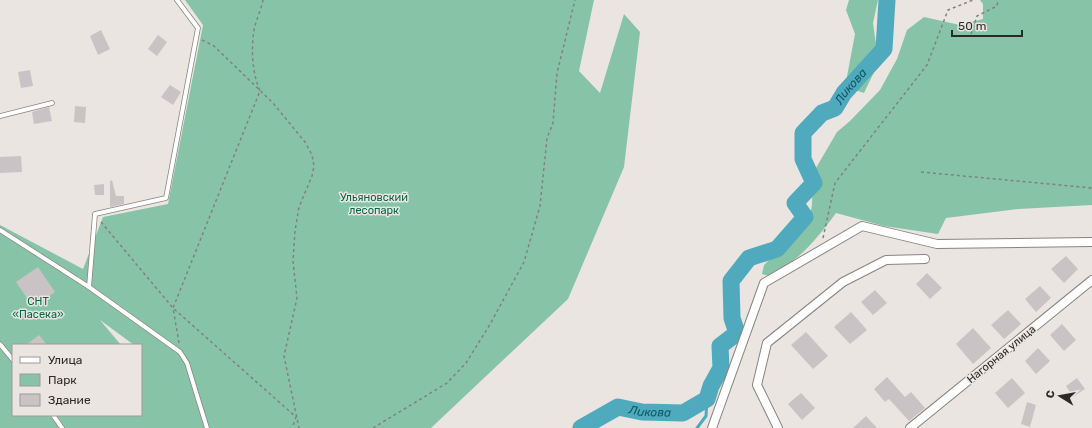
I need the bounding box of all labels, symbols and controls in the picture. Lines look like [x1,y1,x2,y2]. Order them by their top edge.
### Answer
scale bar [952,12,1022,38]
text: 50 m [958,19,986,33]
water label: Ликова [831,66,870,108]
park label: Ульяновский лесопарк [340,191,408,217]
park label: СНТ «Пасека» [12,295,64,321]
street label: Нагорная улица [964,323,1038,386]
legend [12,344,142,416]
text: Улица [48,353,82,367]
text: Парк [48,373,77,387]
north arrow [1040,376,1080,416]
text: С [1044,389,1058,399]
text: Здание [48,393,91,407]
water label: Ликова [627,402,671,420]

